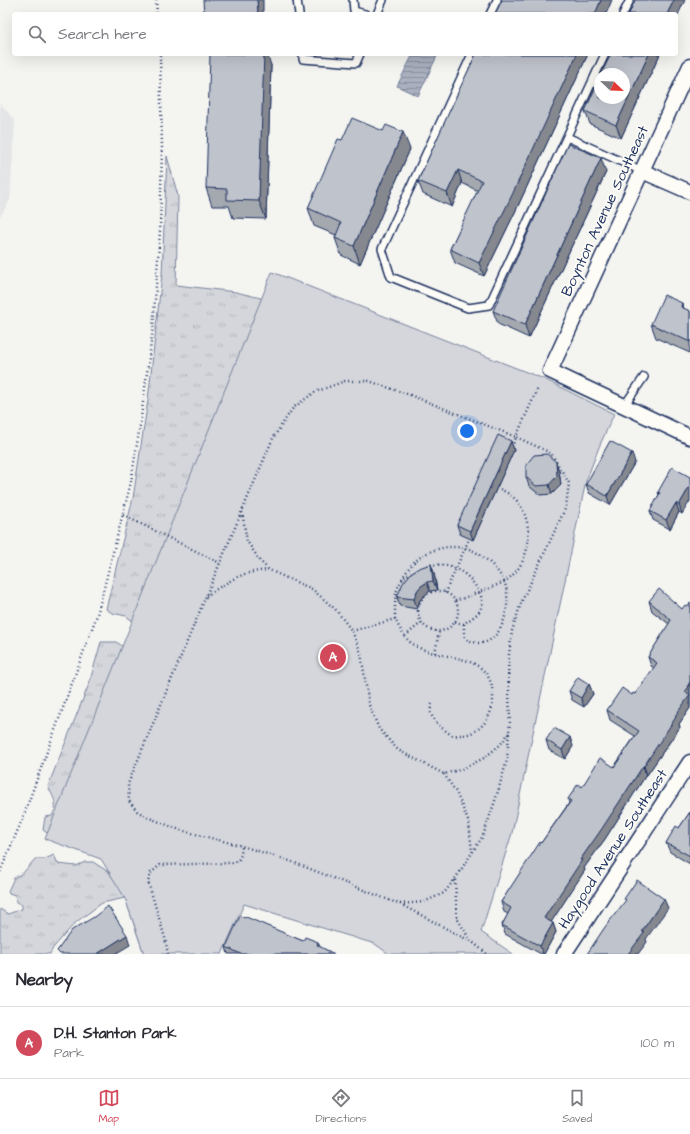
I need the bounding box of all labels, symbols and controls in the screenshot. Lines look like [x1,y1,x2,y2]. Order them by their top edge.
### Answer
search box [12,12,678,56]
icon: search [26,23,48,45]
text: Search here [58,24,147,45]
north arrow [594,68,630,104]
street label: Boynton Avenue Southeast [556,122,655,300]
your location [457,421,477,441]
pin: A [320,642,346,672]
street label: Haygood Avenue Southeast [553,765,673,933]
text: Nearby [16,968,73,992]
text: D.H. Stanton Park [54,1023,177,1044]
text: A [25,1034,33,1052]
text: 100 m [641,1034,674,1052]
text: Park [54,1044,84,1062]
tab: Map [98,1087,120,1126]
tab: Directions [315,1087,367,1126]
tab: Saved [562,1087,592,1126]

